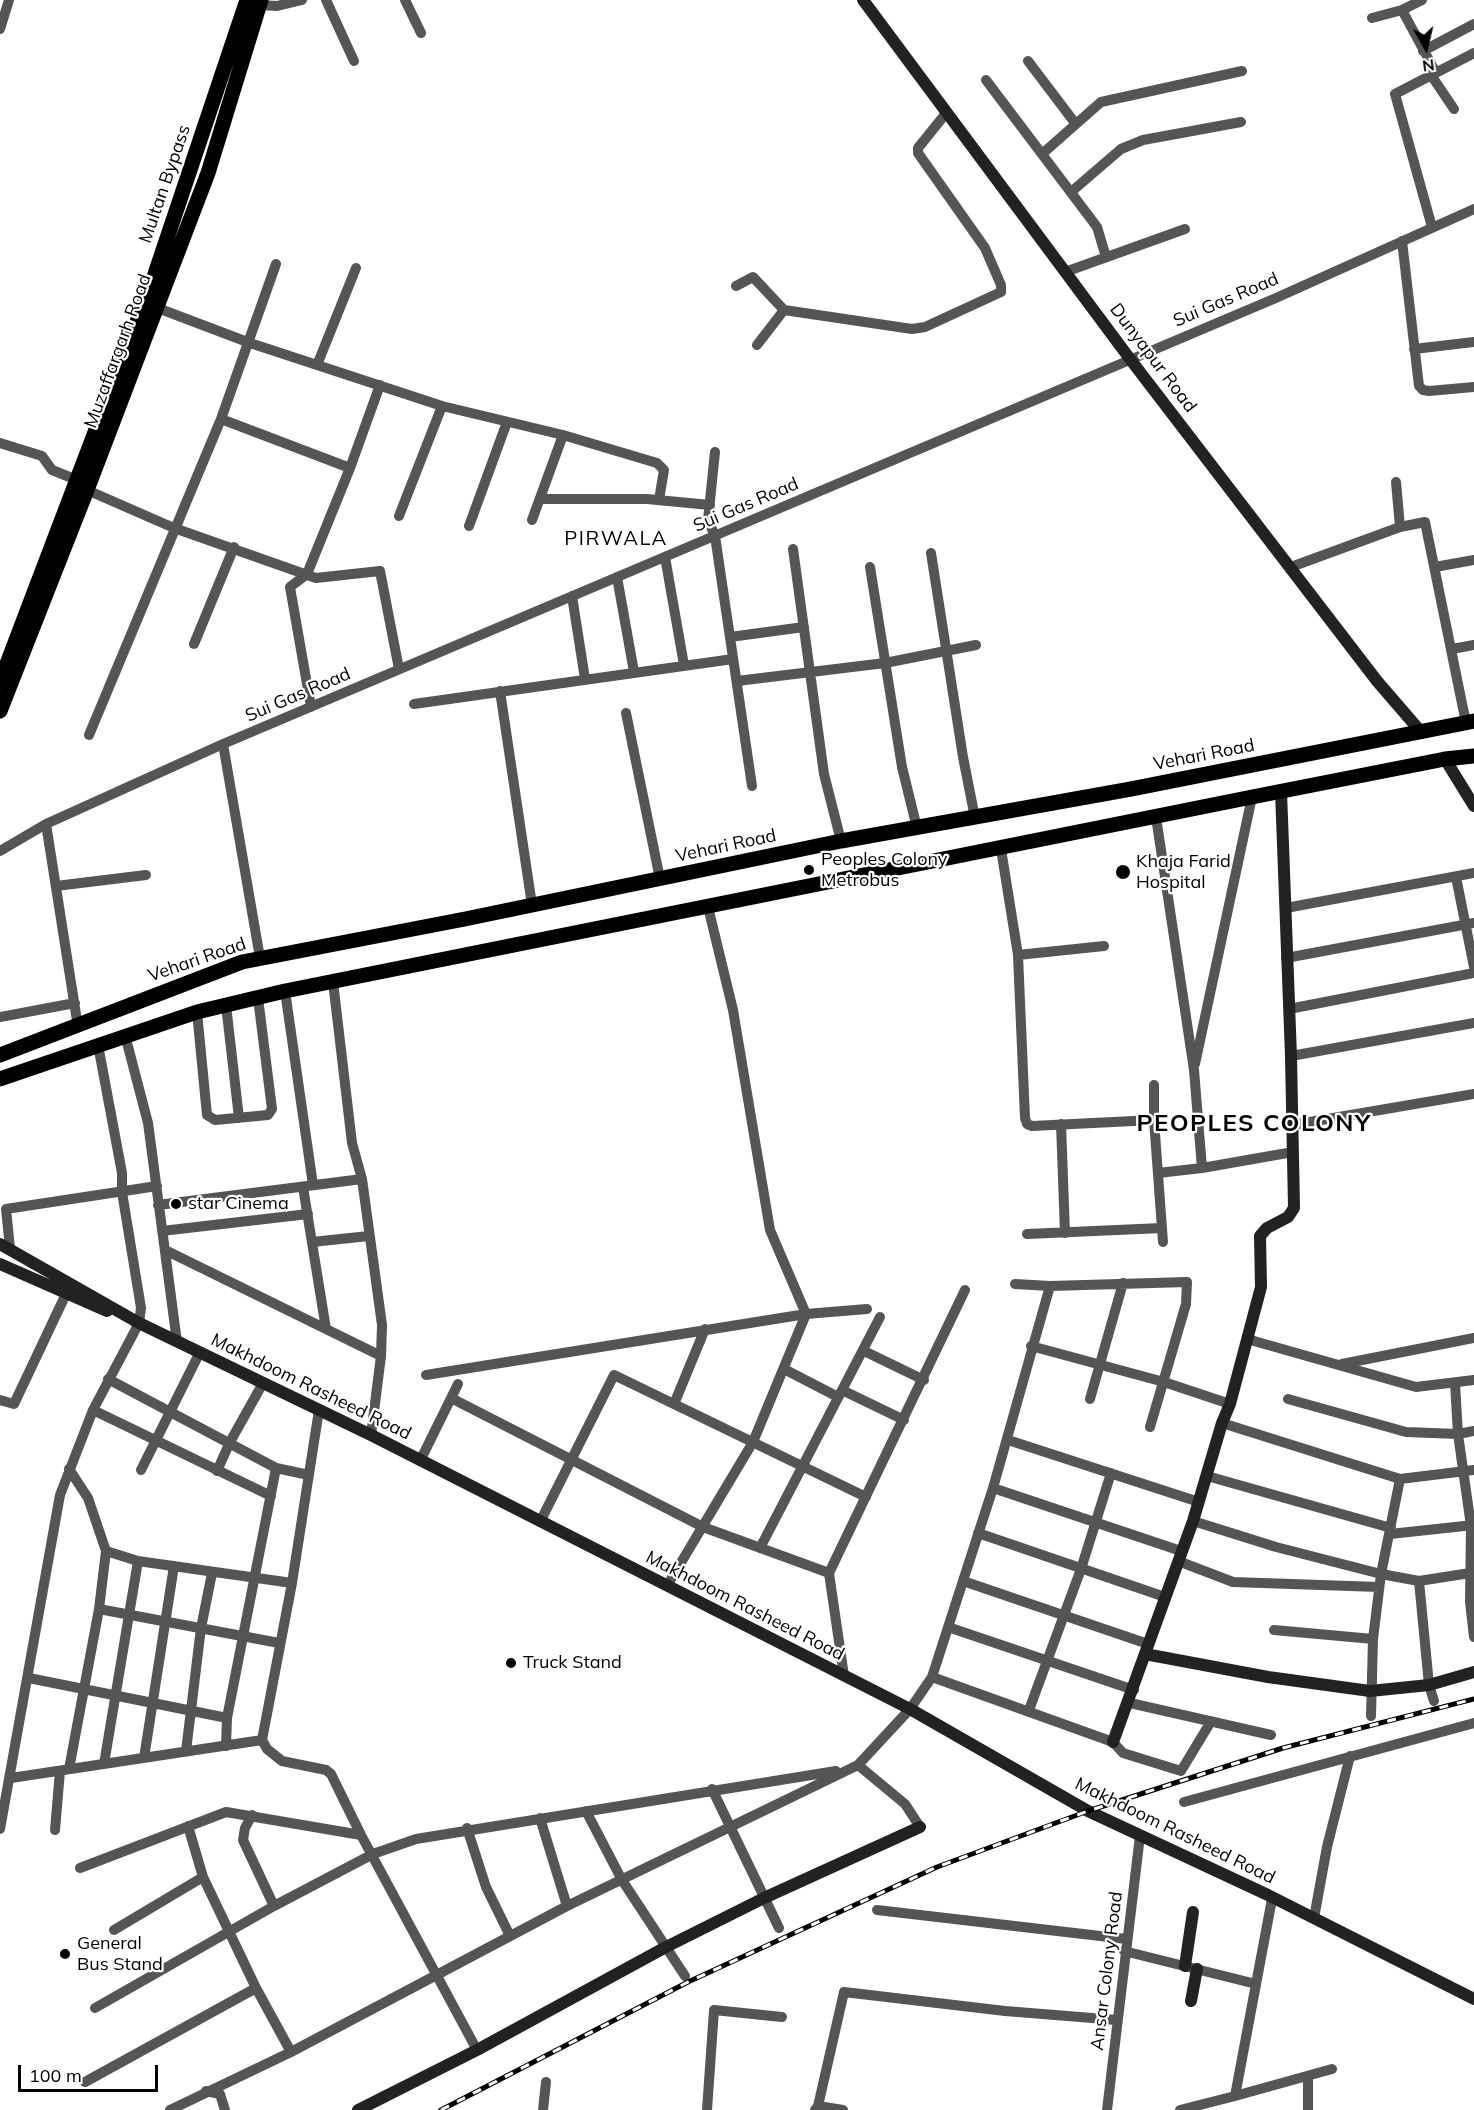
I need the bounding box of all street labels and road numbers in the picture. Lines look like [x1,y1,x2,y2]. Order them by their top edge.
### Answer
street label: Multan Bypass [135,122,195,246]
street label: Sui Gas Road [1170,268,1282,332]
street label: Muzaffargarh Road [80,271,156,431]
street label: Dunyapur Road [1105,299,1201,417]
street label: Sui Gas Road [690,473,802,537]
street label: Sui Gas Road [242,663,354,727]
street label: Vehari Road [1152,735,1256,775]
street label: Vehari Road [674,825,778,867]
street label: Vehari Road [145,933,249,987]
street label: Makhdoom Rasheed Road [207,1329,415,1445]
street label: Makhdoom Rasheed Road [642,1546,848,1666]
street label: Makhdoom Rasheed Road [1071,1773,1279,1889]
street label: Ansar Colony Road [1087,1890,1127,2052]

